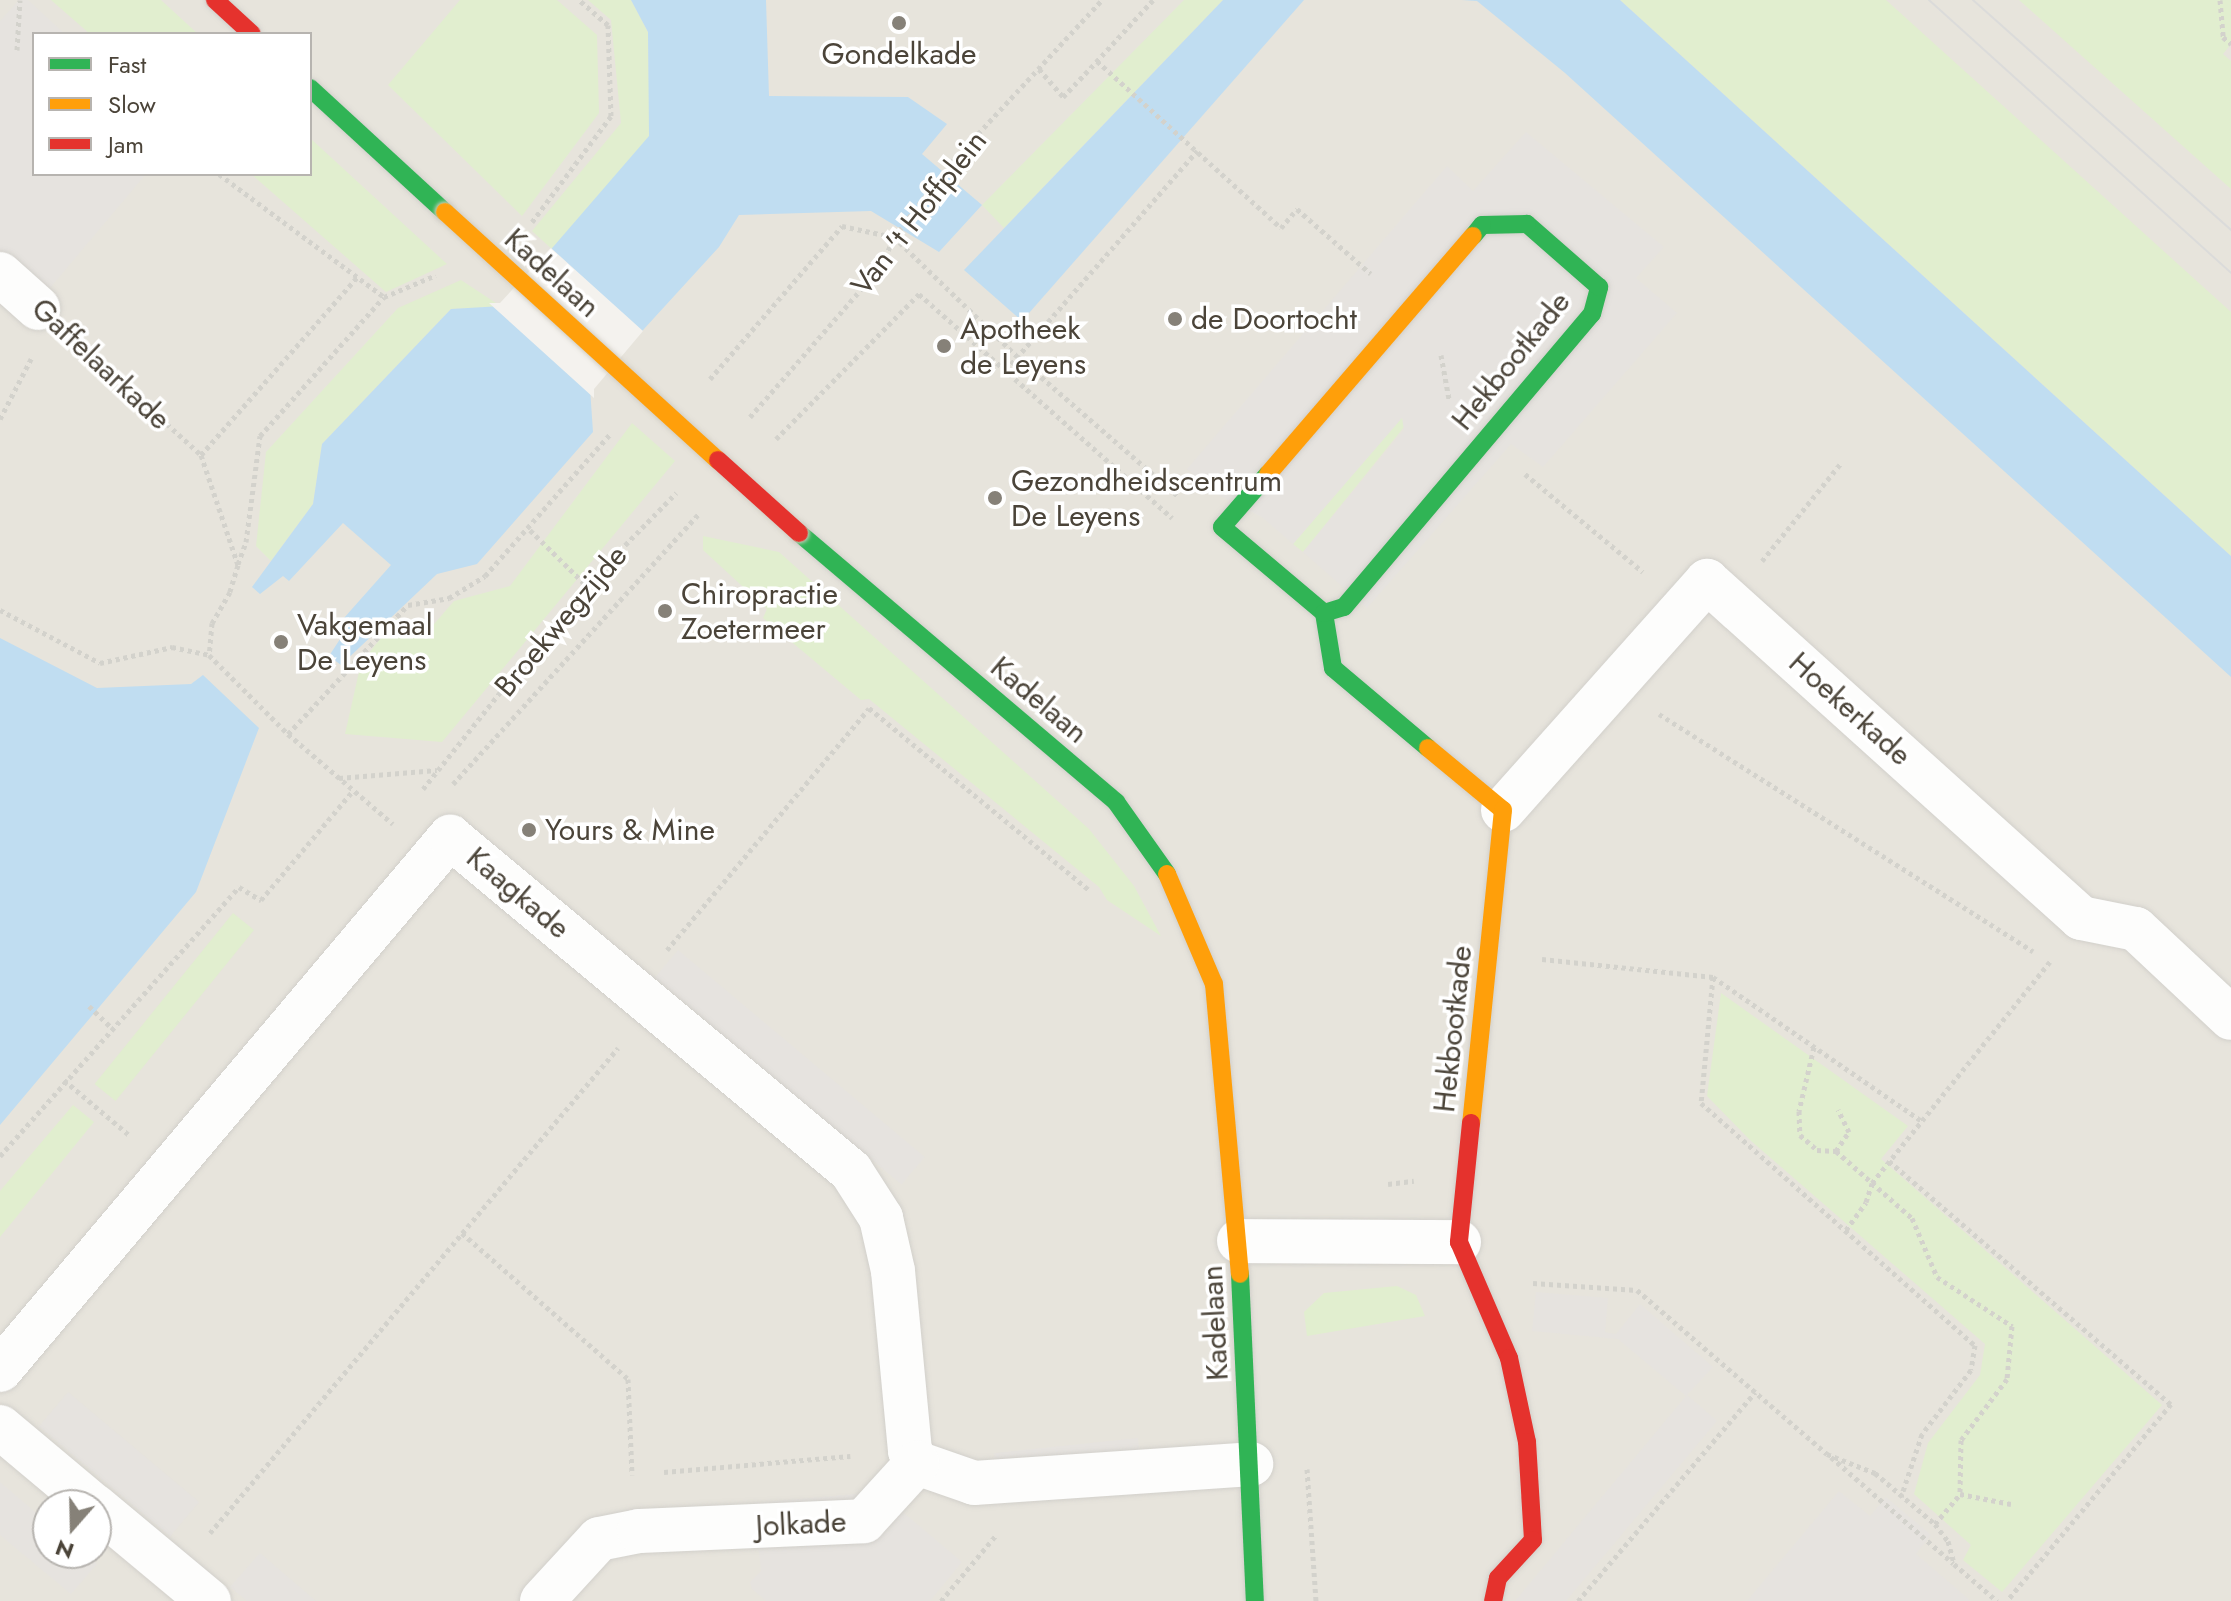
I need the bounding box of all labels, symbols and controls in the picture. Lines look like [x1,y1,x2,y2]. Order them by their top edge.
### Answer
marker: Gondelkade [890,14,908,32]
legend [32,32,312,176]
place label: Gondelkade [821,36,977,72]
text: Fast [108,47,146,82]
text: Slow [108,87,156,122]
street label: Van 't Hoffplein [844,124,994,302]
text: Jam [108,127,144,162]
street label: Kadelaan [497,221,607,325]
street label: Hekbootkade [1444,285,1578,437]
street label: Gaffelaarkade [24,291,178,437]
place label: de Doortocht [1191,301,1357,337]
marker: de Doortocht [1166,310,1184,328]
place label: Apotheek de Leyens [960,311,1086,382]
marker: Apotheek de Leyens [935,337,953,355]
place label: Gezondheidscentrum De Leyens [1011,463,1282,534]
marker: Gezondheidscentrum De Leyens [986,489,1004,507]
street label: Broekwegzijde [487,538,635,704]
place label: Chiropractie Zoetermeer [681,576,838,646]
marker: Chiropractie Zoetermeer [656,602,674,620]
place label: Vakgemaal De Leyens [297,607,433,678]
marker: Vakgemaal De Leyens [272,633,290,651]
street label: Hoekerkade [1781,645,1919,773]
street label: Kadelaan [983,649,1095,751]
place label: Yours & Mine [545,812,715,848]
marker: Yours & Mine [520,821,538,839]
street label: Kaagkade [459,840,577,946]
street label: Hekbootkade [1426,944,1480,1114]
street label: Kadelaan [1194,1264,1236,1382]
north arrow [32,1489,112,1569]
street label: Jolkade [755,1504,847,1544]
text: N [51,1532,78,1568]

